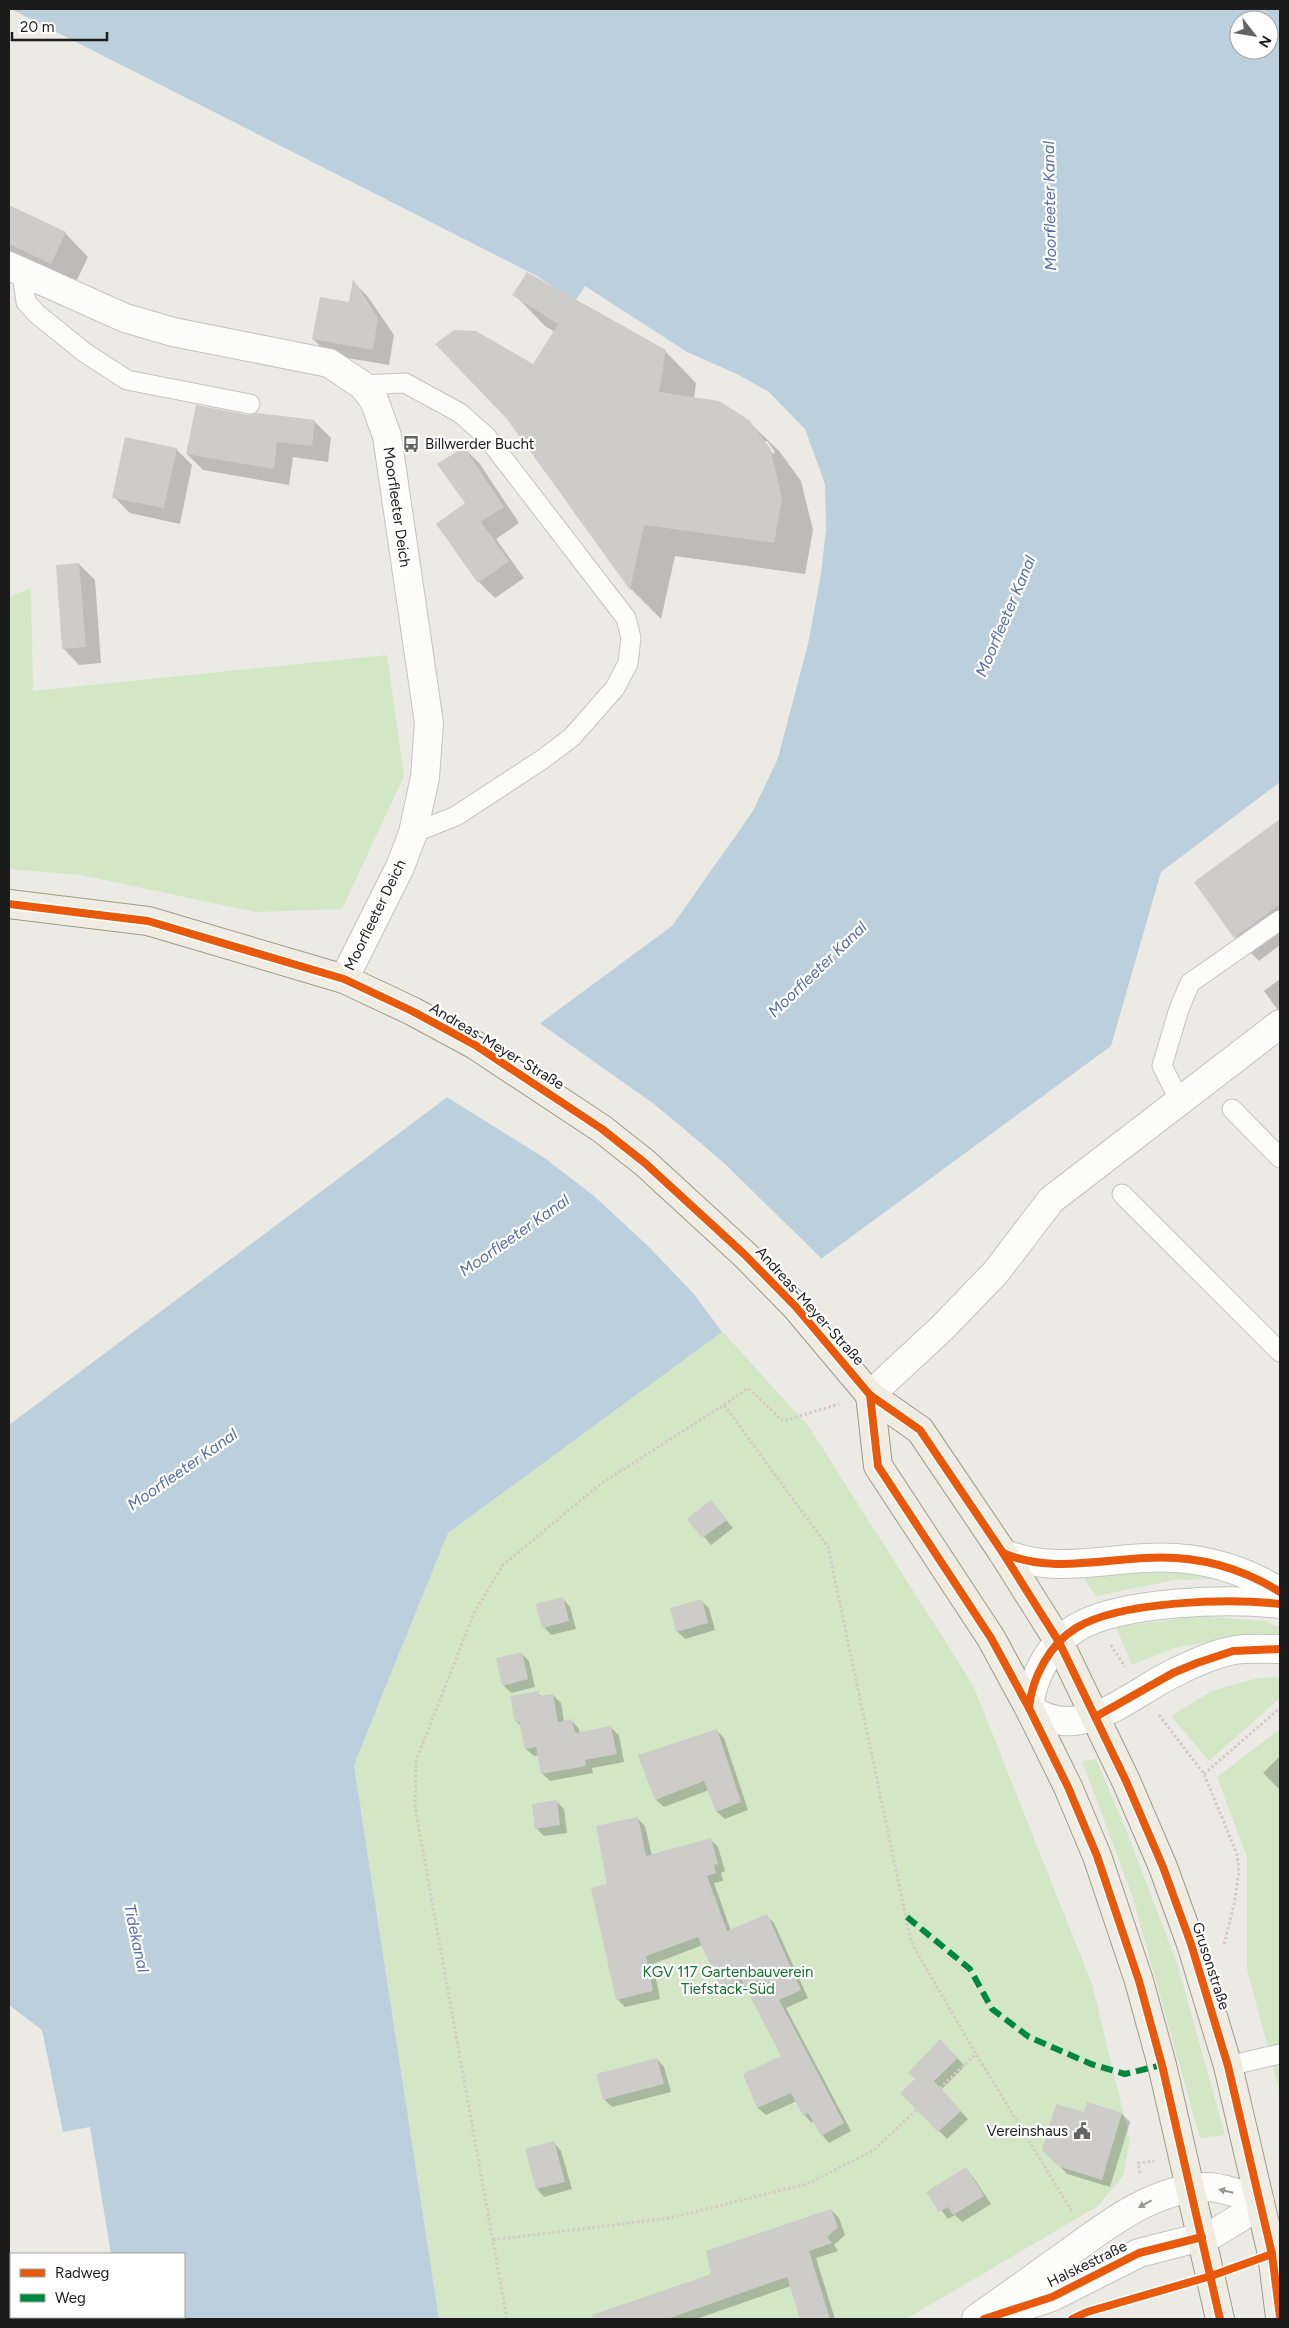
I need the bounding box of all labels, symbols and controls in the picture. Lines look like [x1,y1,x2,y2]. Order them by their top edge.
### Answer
scale bar [12,10,108,42]
north arrow [1229,10,1279,60]
text: 20 m [20,18,54,36]
text: N [1255,32,1275,50]
water label: Moorfleeter Kanal [1039,141,1060,271]
bus stop icon: Billwerder Bucht [401,434,421,454]
place label: Billwerder Bucht [425,435,535,453]
street label: Moorfleeter Deich [380,446,414,568]
water label: Moorfleeter Kanal [971,552,1040,680]
street label: Moorfleeter Deich [340,856,410,974]
water label: Moorfleeter Kanal [764,917,871,1021]
street label: Andreas-Meyer-Straße [427,999,567,1093]
water label: Moorfleeter Kanal [456,1190,573,1280]
street label: Andreas-Meyer-Straße [752,1243,868,1369]
water label: Moorfleeter Kanal [124,1424,241,1514]
water label: Tidekanal [120,1902,153,1975]
street label: Grusonstraße [1188,1920,1234,2012]
park label: KGV 117 Gartenbauverein Tiefstack-Süd [643,1963,813,1998]
public building icon: Vereinshaus [1072,2121,1092,2141]
place label: Vereinshaus [987,2122,1068,2140]
one-way arrow [1219,2187,1234,2195]
one-way arrow [1138,2200,1153,2208]
street label: Halskestraße [1044,2237,1130,2291]
legend [10,2253,185,2318]
text: Radweg [55,2264,109,2282]
text: Weg [55,2289,86,2307]

